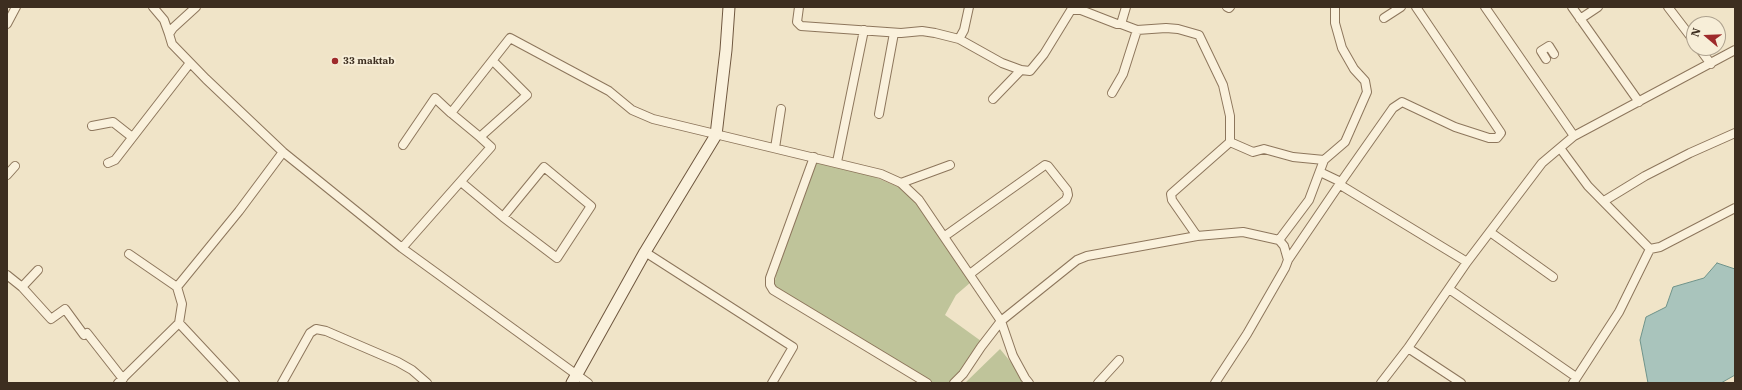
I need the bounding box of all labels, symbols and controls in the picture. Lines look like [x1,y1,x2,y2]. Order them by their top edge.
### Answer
north arrow [1686,16,1726,56]
text: N [1688,26,1704,39]
place label: 33 maktab [343,55,395,67]
marker: 33 maktab [330,56,340,66]

